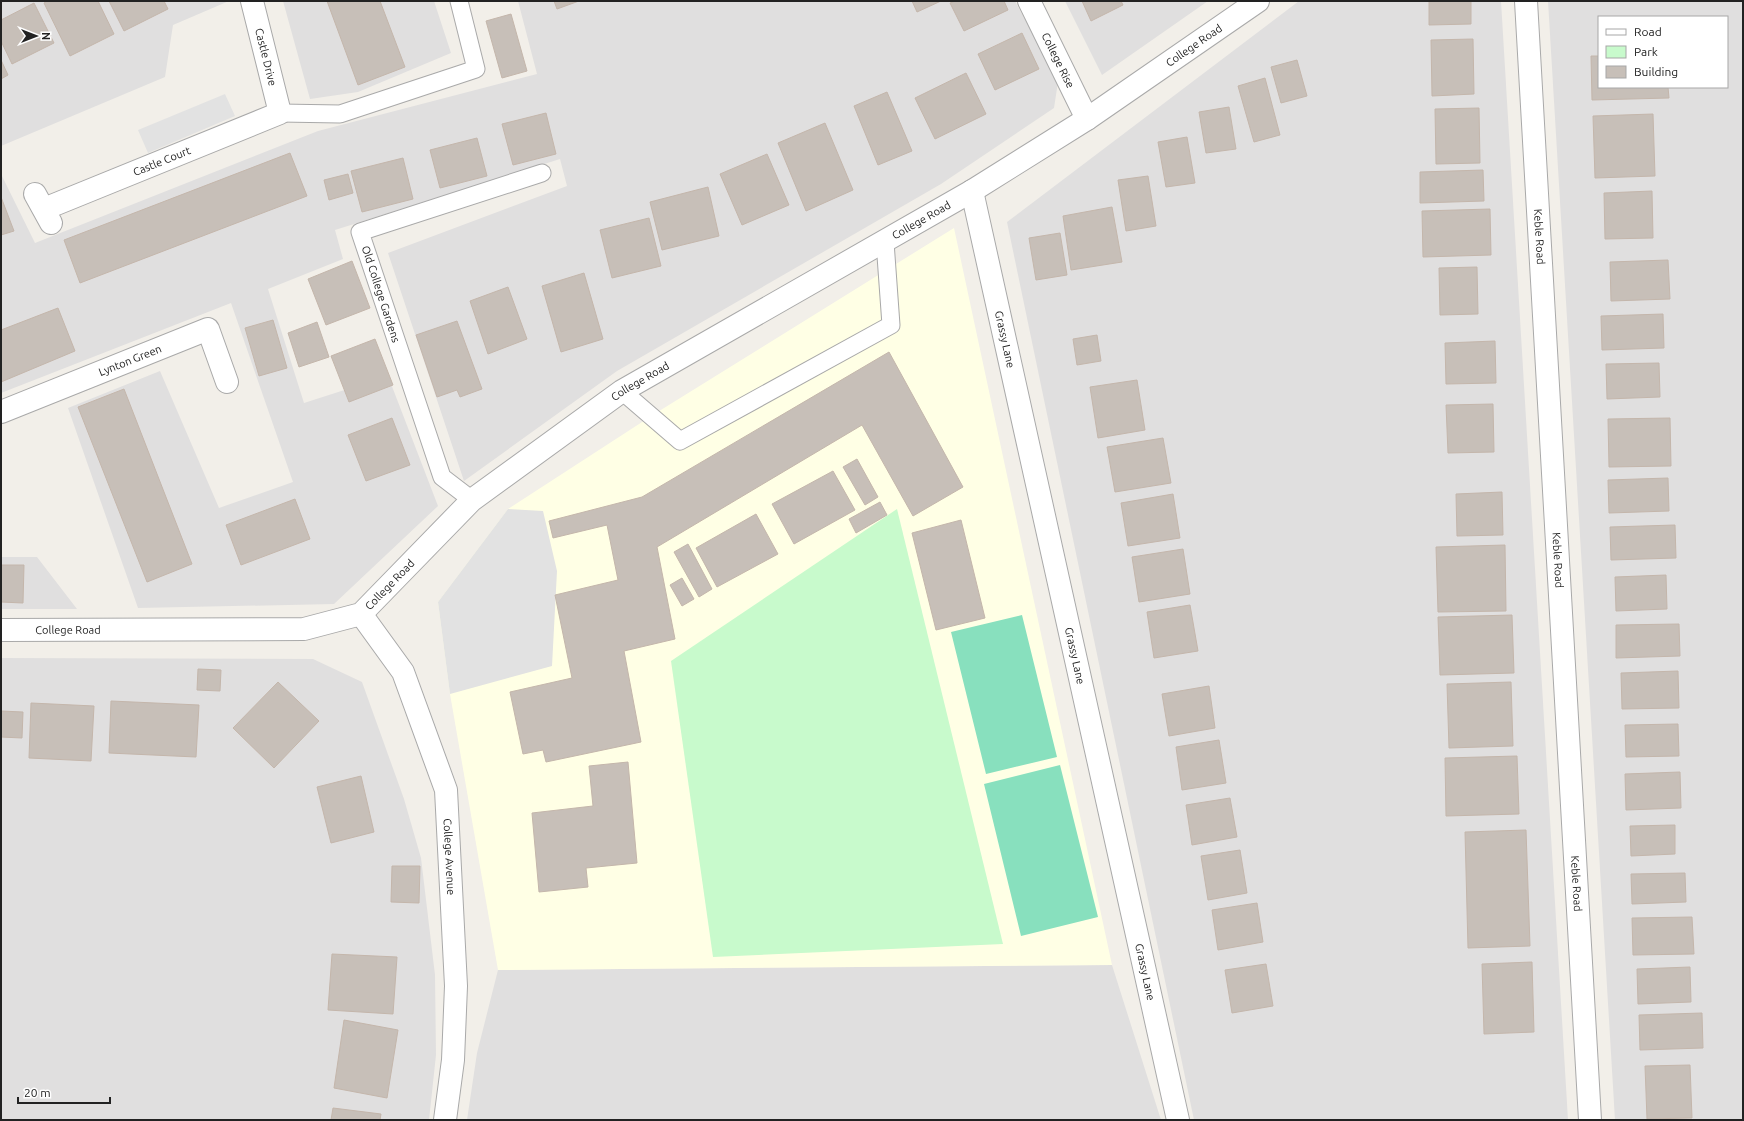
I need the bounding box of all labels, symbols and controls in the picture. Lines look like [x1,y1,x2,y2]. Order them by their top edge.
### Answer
north arrow [16,16,56,56]
legend [1598,16,1728,88]
street label: College Road [1163,22,1224,69]
text: Road [1634,25,1662,38]
street label: Castle Drive [253,27,279,87]
street label: College Rise [1039,30,1077,90]
text: N [40,32,52,40]
text: Park [1634,45,1658,58]
text: Building [1634,65,1678,78]
street label: Castle Court [131,144,193,178]
street label: College Road [890,199,952,241]
street label: Keble Road [1532,208,1547,265]
street label: Old College Gardens [360,244,402,344]
street label: Grassy Lane [993,310,1017,369]
street label: Lynton Green [97,342,163,378]
street label: College Road [609,359,671,403]
street label: Keble Road [1550,532,1566,588]
street label: College Road [363,557,417,612]
street label: College Road [35,624,101,636]
street label: Grassy Lane [1063,626,1087,685]
street label: College Avenue [441,818,457,895]
street label: Keble Road [1569,855,1584,912]
street label: Grassy Lane [1133,942,1157,1002]
scale bar [18,1079,110,1105]
text: 20 m [24,1086,51,1099]

